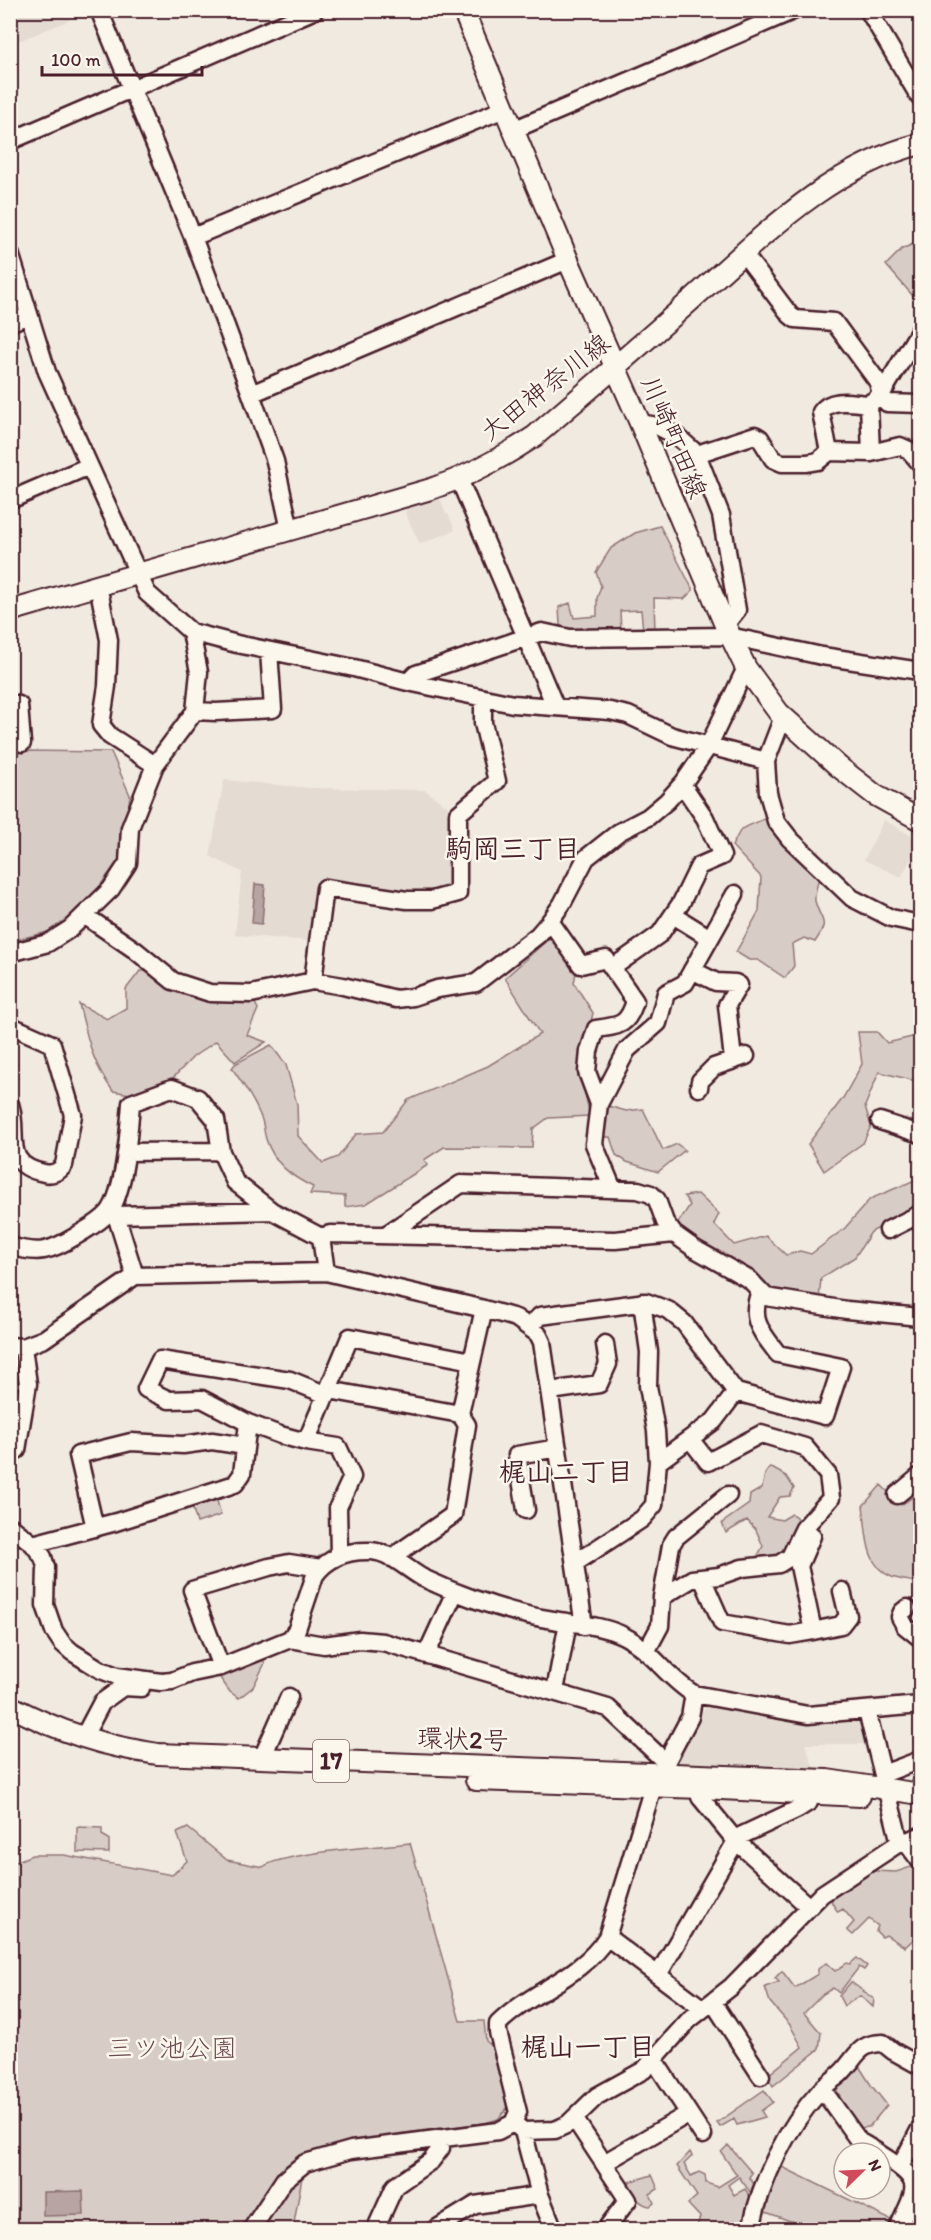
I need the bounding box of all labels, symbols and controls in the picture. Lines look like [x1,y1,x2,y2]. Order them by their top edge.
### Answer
scale bar [42,39,202,77]
text: 100 m [51,49,101,71]
street label: 大田神奈川線 [474,326,616,448]
street label: 川崎町田線 [634,371,714,503]
district label: 駒岡三丁目 [446,832,581,865]
district label: 梶山二丁目 [499,1455,634,1488]
street label: 環状2号 [417,1721,509,1757]
road number: 17 [313,1740,349,1782]
district label: 梶山一丁目 [521,2030,656,2063]
park label: 三ツ池公園 [107,2032,237,2064]
north arrow [832,2141,892,2201]
text: N [864,2156,886,2174]

